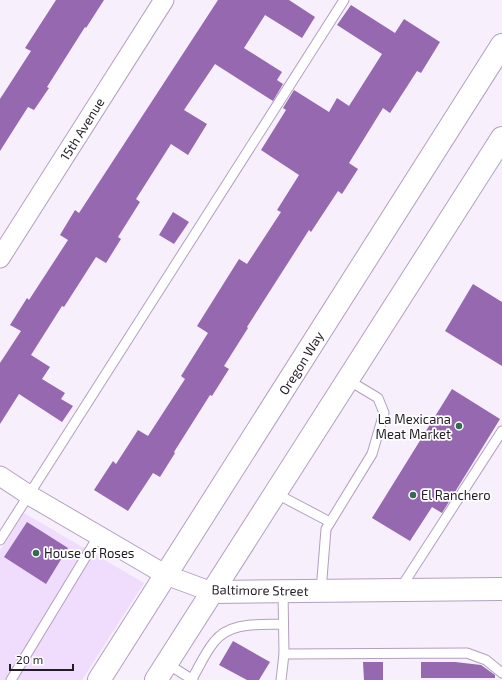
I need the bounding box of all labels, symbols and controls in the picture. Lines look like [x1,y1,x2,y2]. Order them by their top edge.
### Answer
street label: 15th Avenue [56,95,108,163]
street label: Oregon Way [275,328,327,398]
place label: La Mexicana Meat Market [376,411,451,442]
marker: La Mexicana Meat Market [454,421,464,431]
place label: El Ranchero [421,487,491,503]
marker: El Ranchero [408,490,418,500]
place label: House of Roses [44,545,134,561]
marker: House of Roses [31,548,41,558]
street label: Baltimore Street [211,581,309,599]
scale bar [10,646,73,672]
text: 20 m [16,652,43,666]

